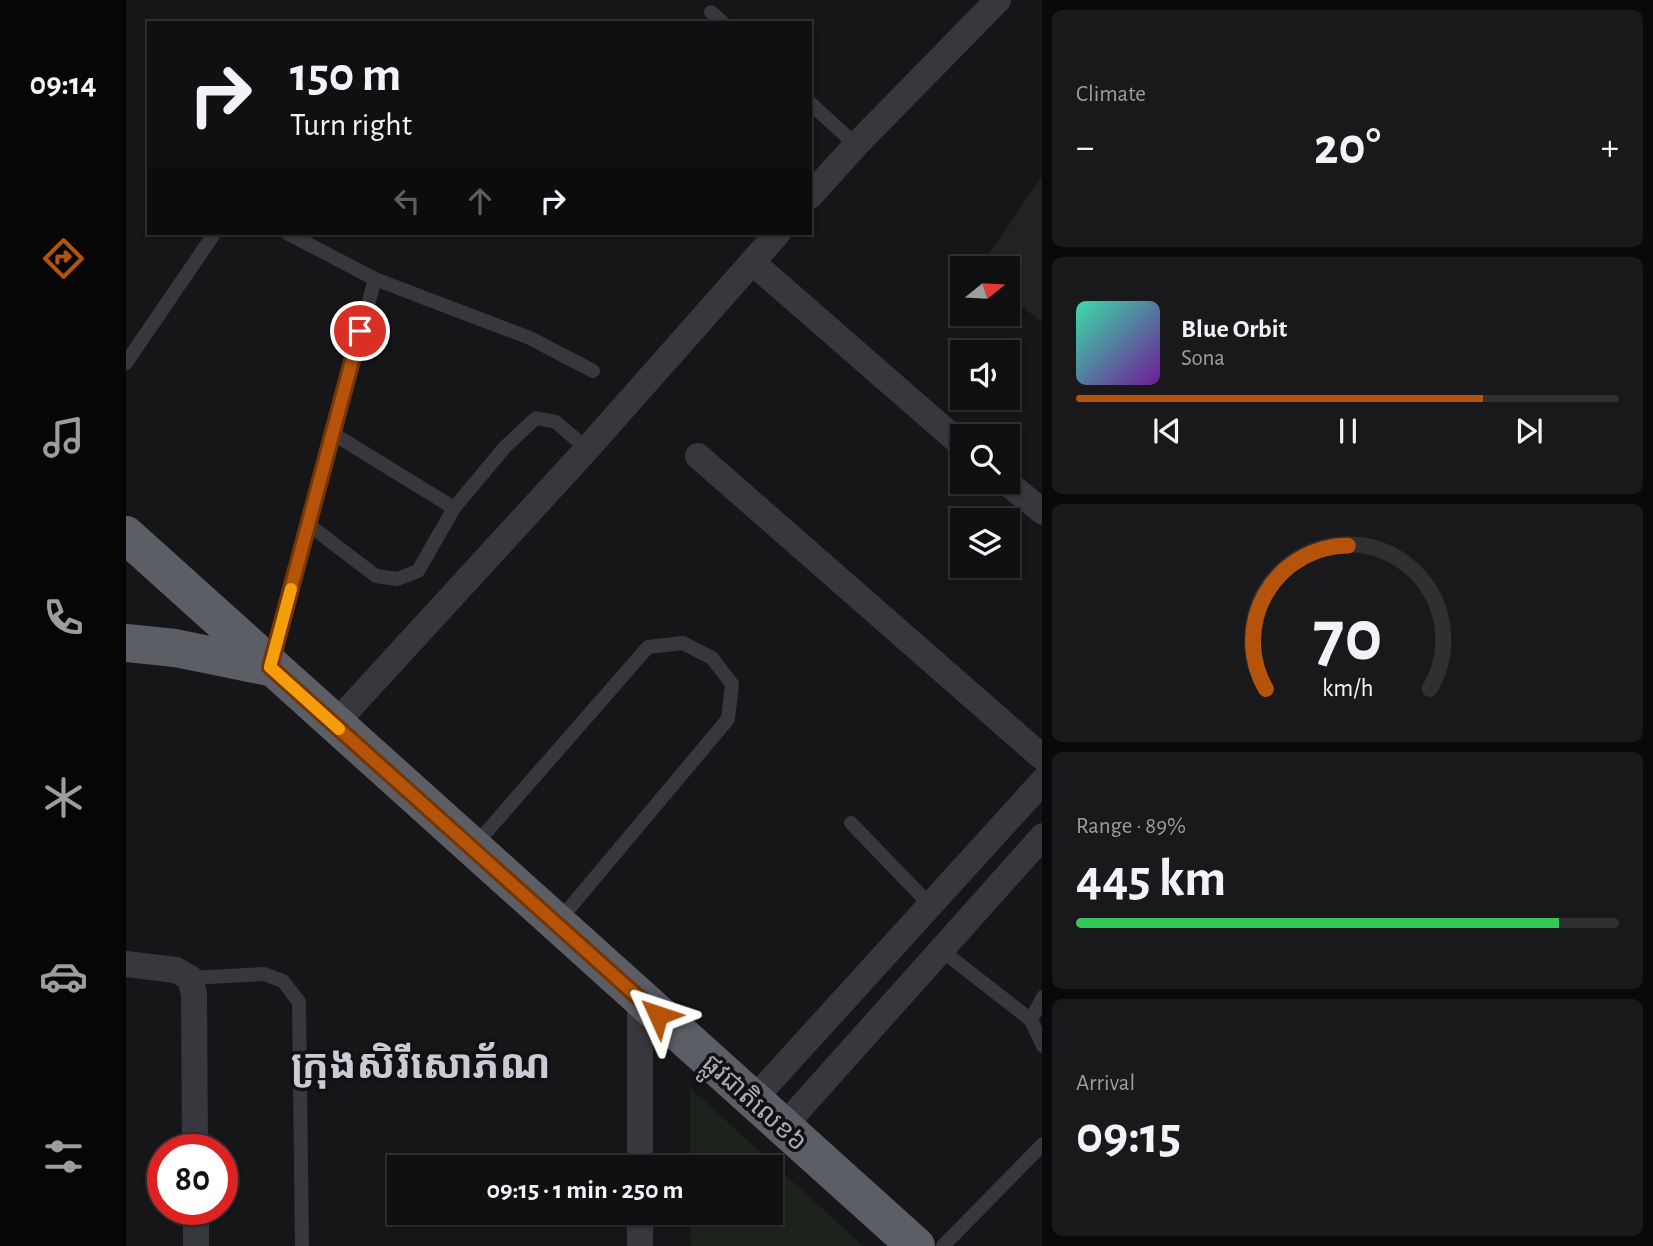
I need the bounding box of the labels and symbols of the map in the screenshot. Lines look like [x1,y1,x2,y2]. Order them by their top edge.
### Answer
north arrow [950,256,1020,326]
pin [330,301,390,361]
position arrow [621,978,695,1052]
district label: ក្រុងសិរីសោភ័ណ [291,1042,551,1089]
street label: ផ្លូវជាតិលេខ៦ [691,1049,812,1163]
speed limit sign: 80 [147,1134,238,1225]

